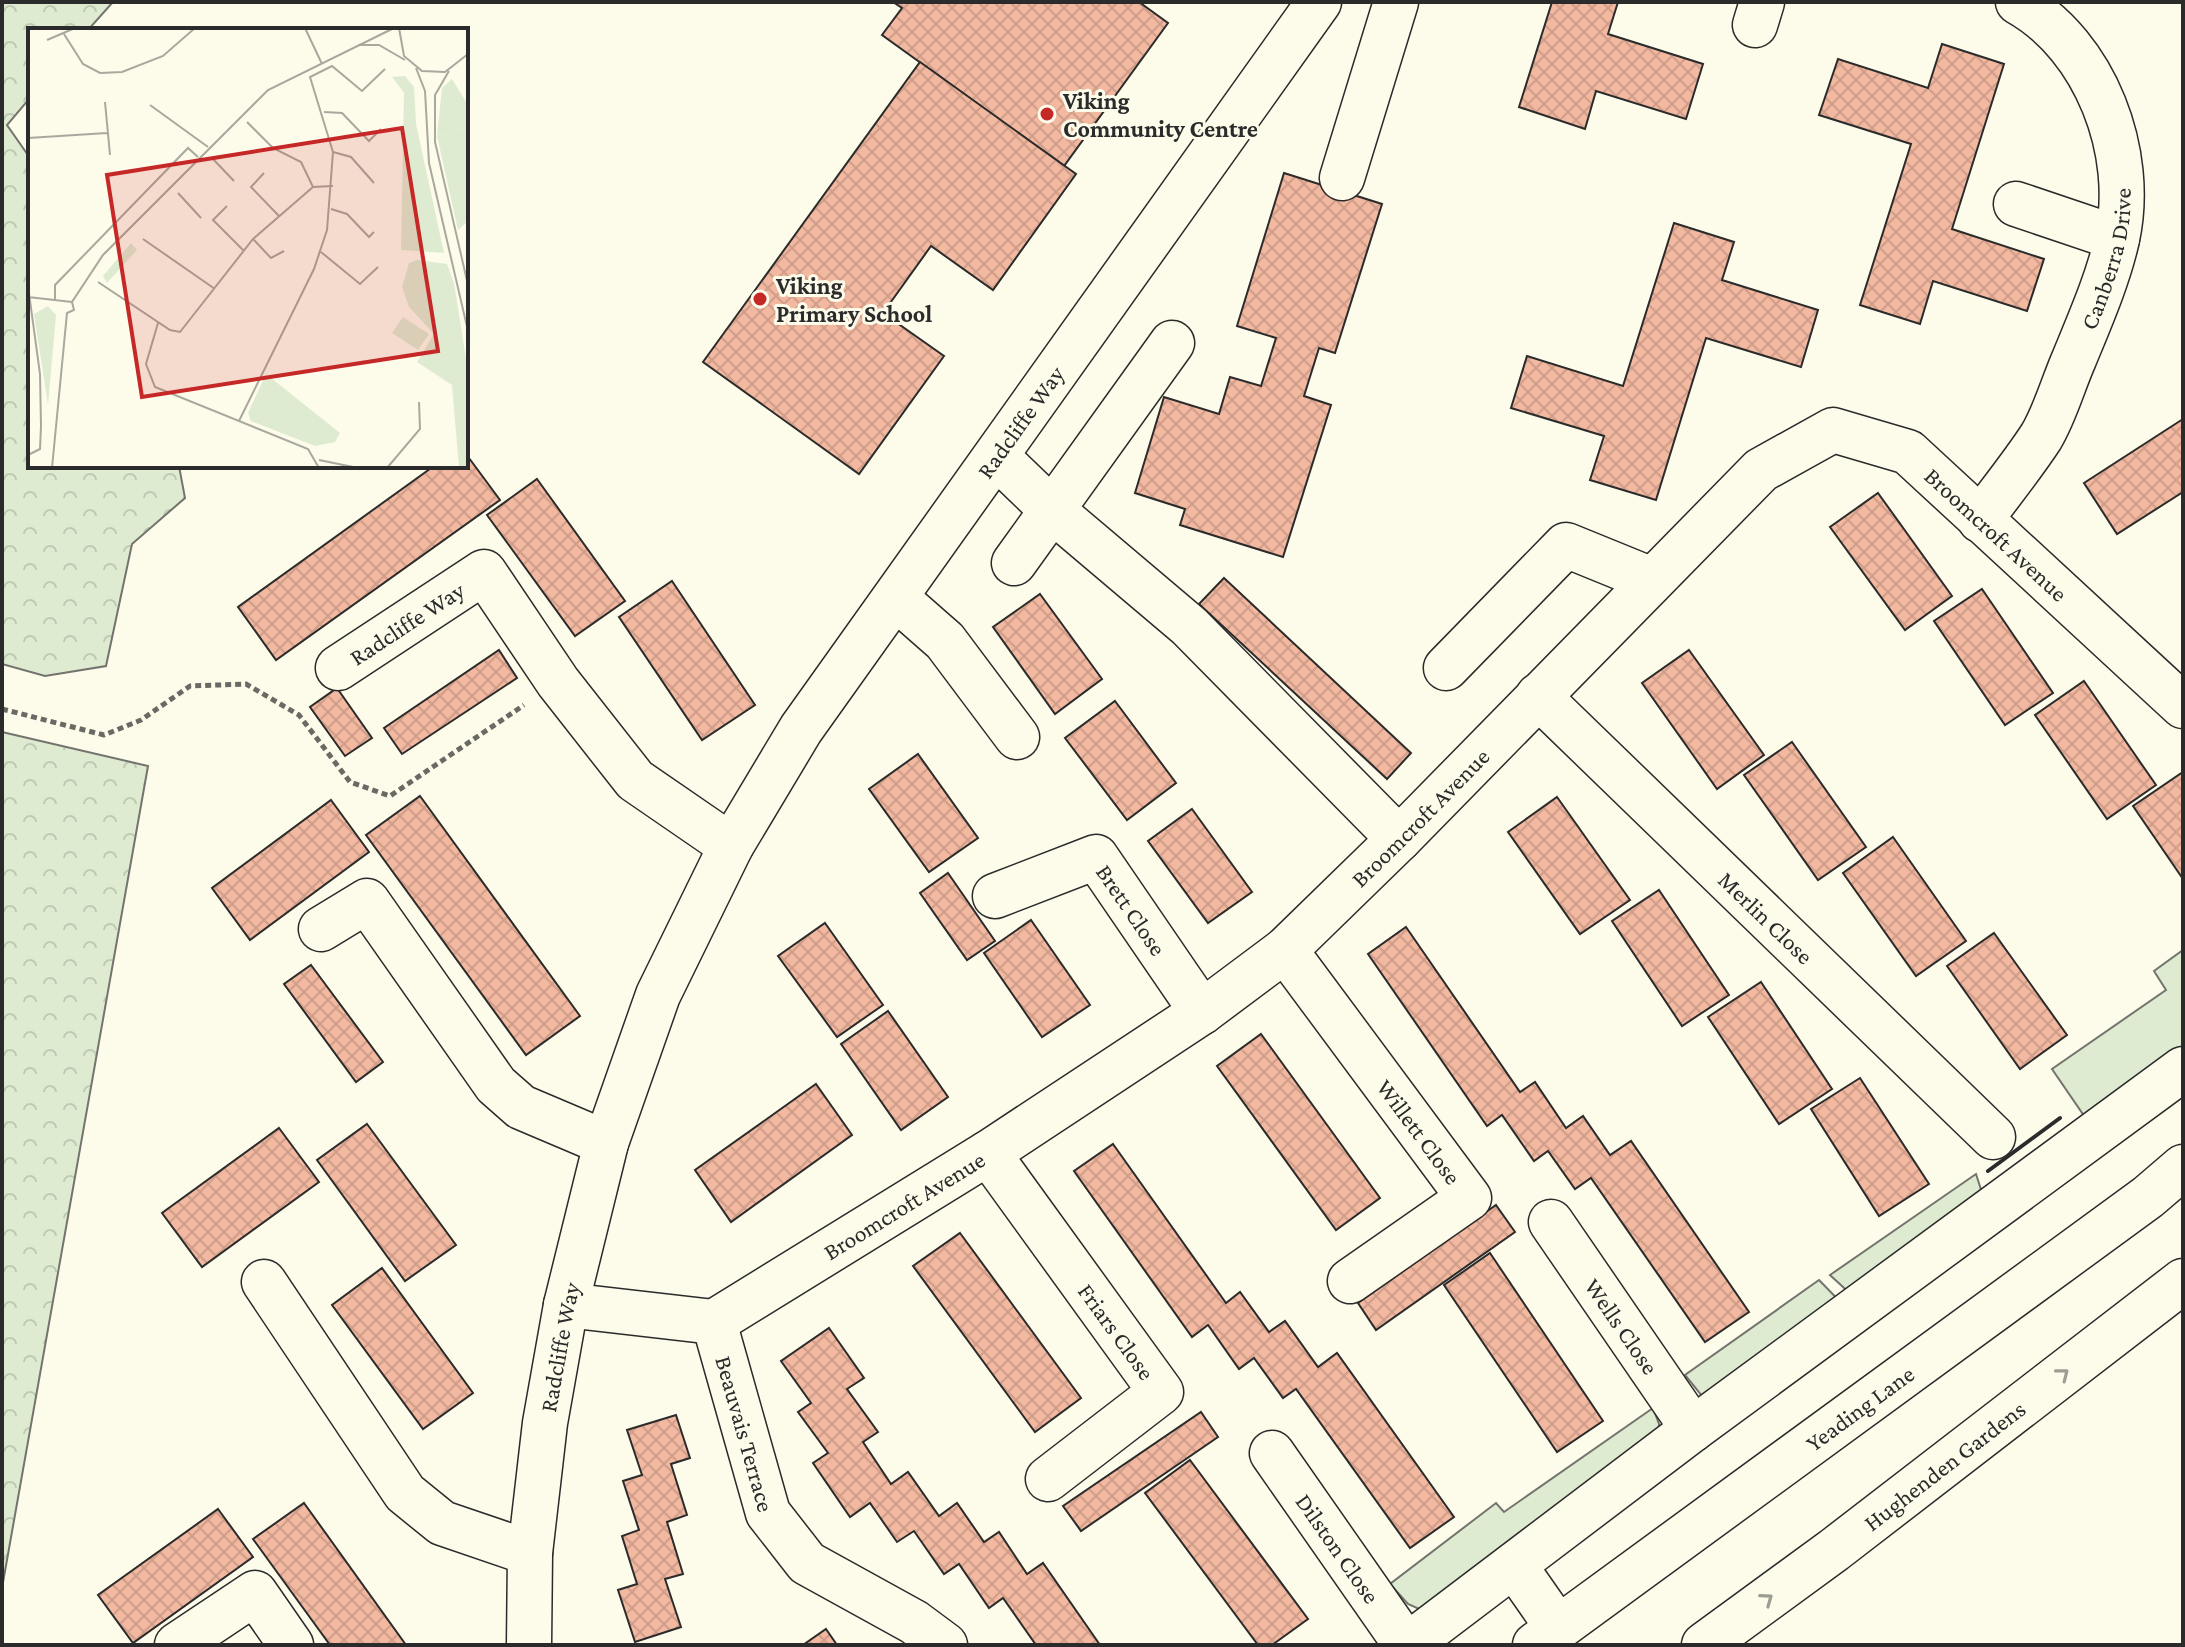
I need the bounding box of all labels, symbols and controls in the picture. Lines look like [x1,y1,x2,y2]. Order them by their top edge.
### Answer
inset map [28,28,468,468]
place label: Viking Community Centre [1062,87,1258,142]
marker: Viking Community Centre [1038,105,1056,123]
street label: Canberra Drive [2074,188,2135,333]
place label: Viking Primary School [775,272,932,327]
marker: Viking Primary School [751,290,769,308]
street label: Radcliffe Way [971,360,1070,483]
street label: Broomcroft Avenue [1920,461,2074,606]
street label: Radcliffe Way [344,575,470,670]
street label: Broomcroft Avenue [1345,742,1494,892]
street label: Brett Close [1091,859,1173,960]
street label: Merlin Close [1713,865,1819,969]
street label: Willett Close [1372,1074,1467,1189]
street label: Broomcroft Avenue [818,1145,989,1265]
street label: Wells Close [1580,1273,1665,1379]
street label: Friars Close [1073,1278,1161,1385]
street label: Radcliffe Way [534,1279,585,1414]
street label: Beauvais Terrace [711,1353,780,1515]
street label: Yeading Lane [1800,1359,1919,1456]
one-way arrow [2054,1369,2069,1383]
street label: Hughenden Gardens [1858,1394,2030,1536]
street label: Dilston Close [1291,1488,1386,1608]
one-way arrow [1758,1594,1773,1609]

